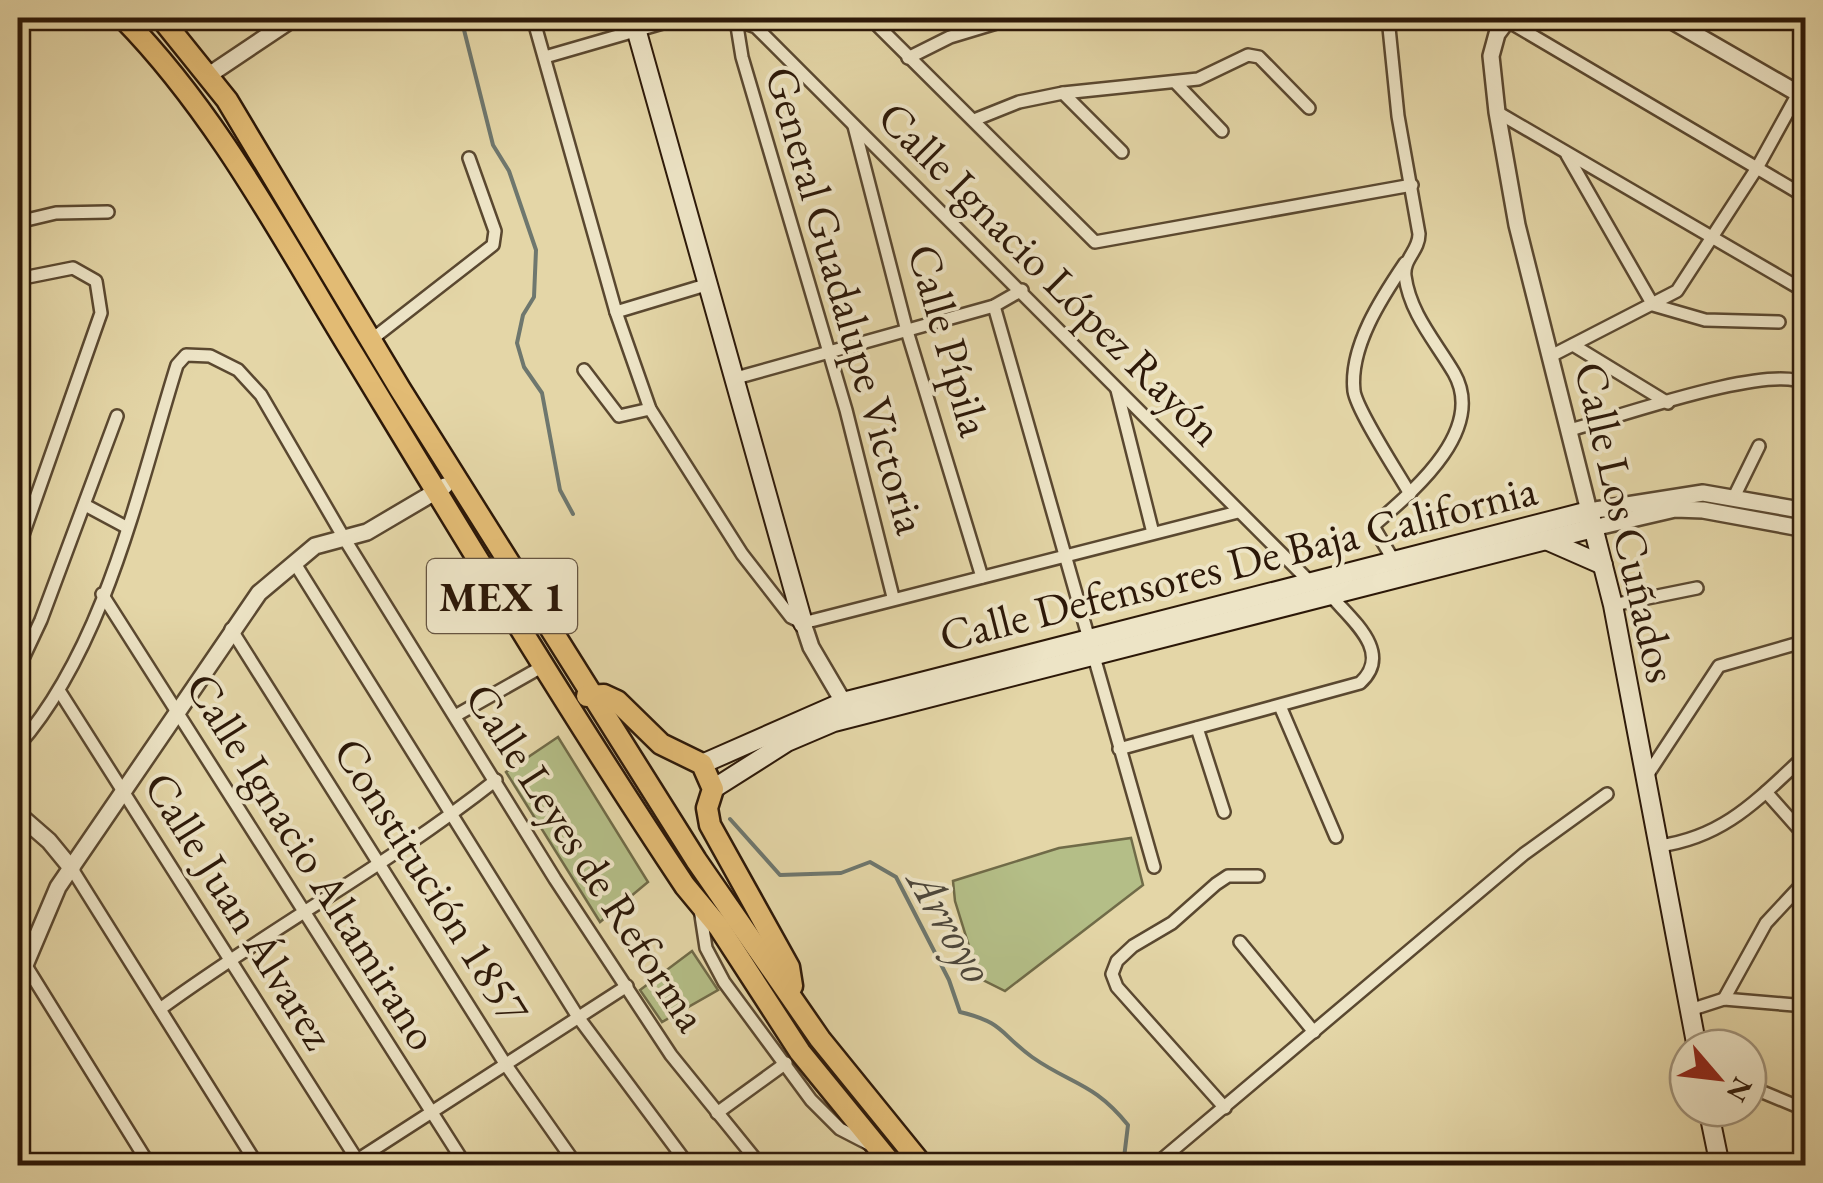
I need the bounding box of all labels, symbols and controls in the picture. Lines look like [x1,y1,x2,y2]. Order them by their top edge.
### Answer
street label: General Guadalupe Victoria [753,60,941,540]
street label: Calle Ignacio López Rayón [866,88,1236,458]
street label: Calle Pípila [895,237,1005,443]
street label: Calle Los Cuñados [1562,356,1692,688]
street label: Calle Defensores De Baja California [933,460,1543,664]
road number: MEX 1 [427,559,577,633]
street label: Calle Ignacio Altamirano [173,661,453,1061]
street label: Calle Leyes de Reforma [453,672,721,1042]
street label: Constitución 1857 [321,726,543,1034]
street label: Calle Juan Álvarez [132,761,348,1059]
water label: Arroyo [893,854,1010,994]
north arrow [1668,1028,1768,1128]
text: N [1719,1071,1761,1108]

